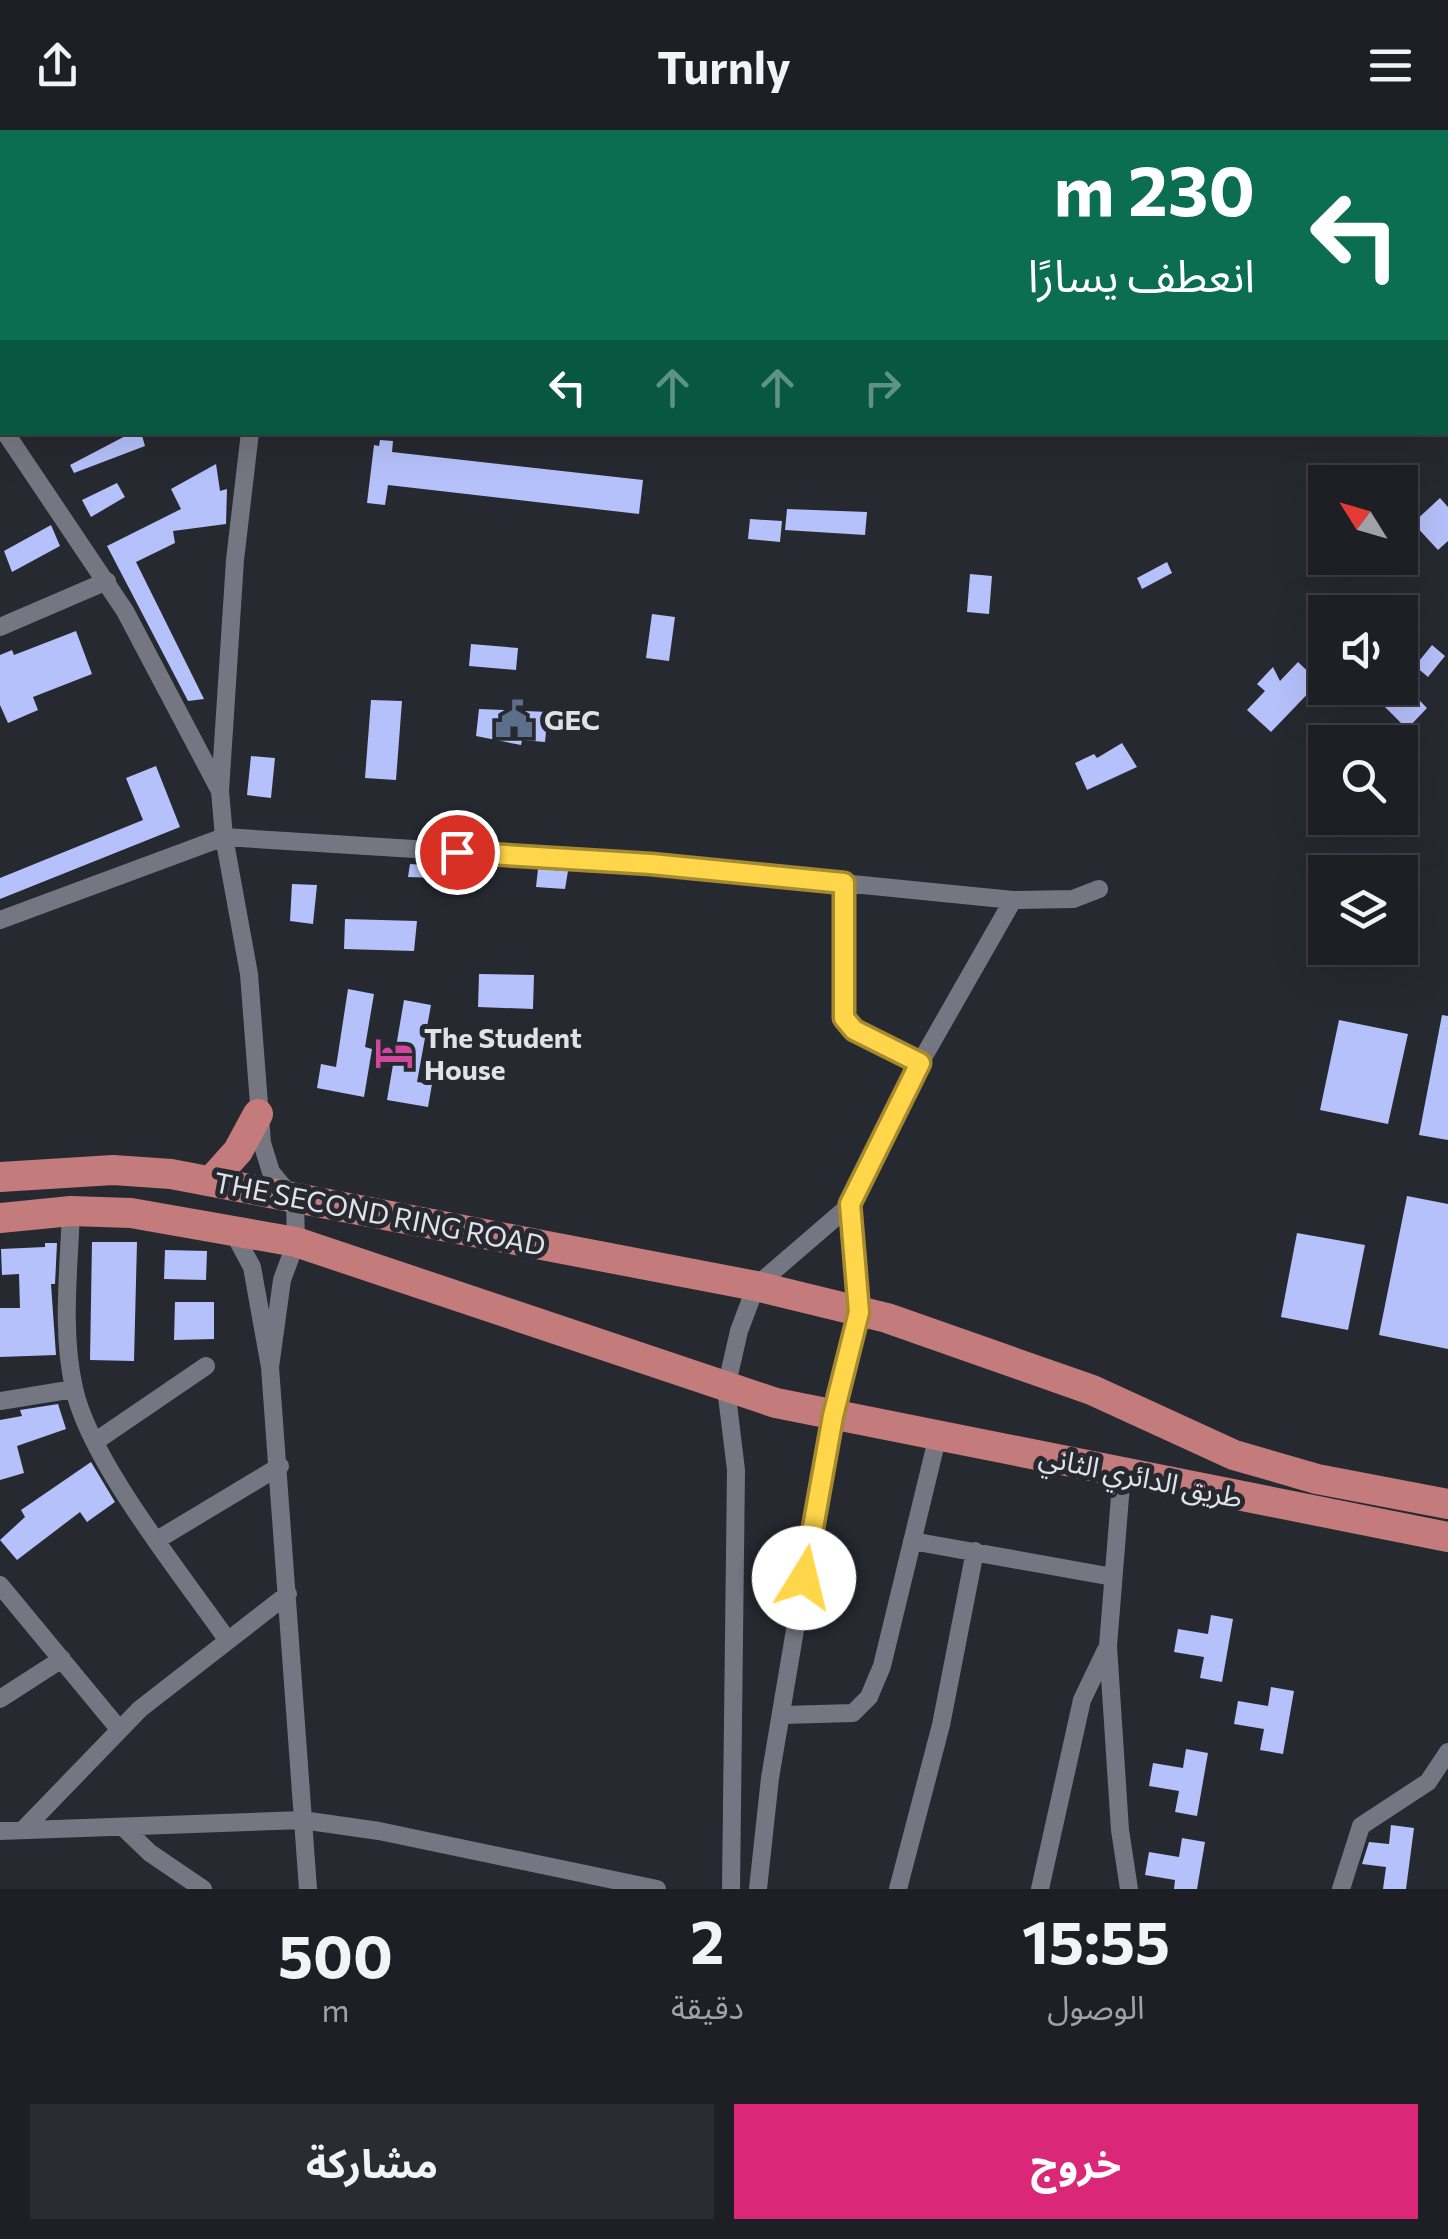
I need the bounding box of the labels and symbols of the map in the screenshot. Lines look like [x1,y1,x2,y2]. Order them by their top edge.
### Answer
north arrow [1308,465,1418,575]
public building icon: GEC [493,698,535,740]
place label: GEC [544,702,600,736]
pin [415,810,500,895]
place label: The Student House [424,1020,582,1086]
hotel icon: The Student House [373,1032,415,1074]
street label: THE SECOND RING ROAD [211,1164,549,1262]
street label: طريق الدائري الثاني [1035,1438,1246,1520]
position arrow [752,1526,856,1630]

